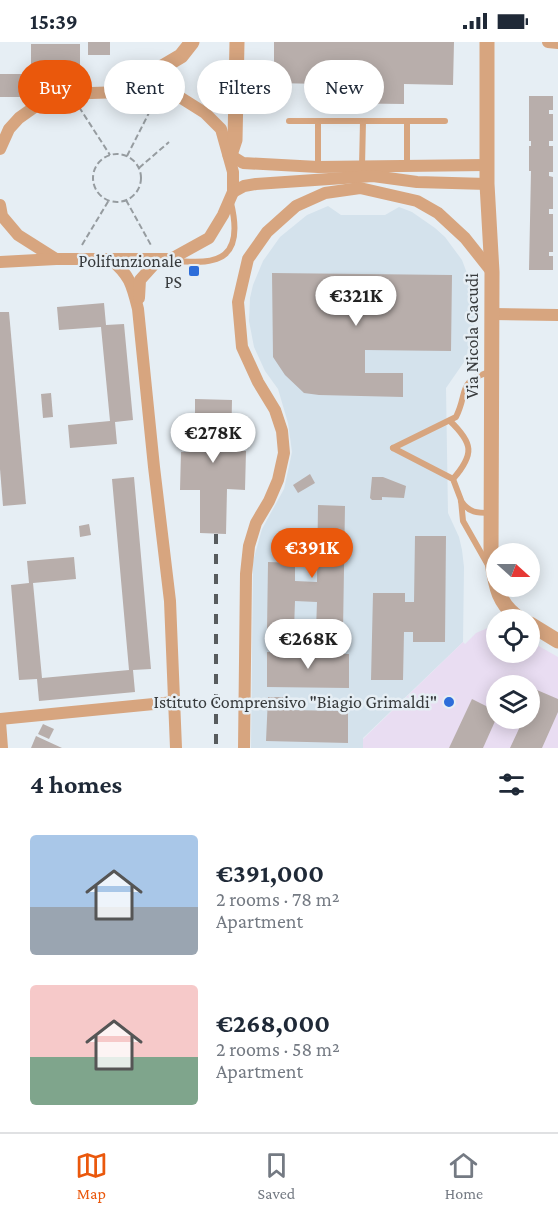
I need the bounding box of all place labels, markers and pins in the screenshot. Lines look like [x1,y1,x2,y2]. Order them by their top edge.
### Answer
place label: Polifunzionale PS [79,251,182,292]
marker: Polifunzionale PS [187,264,201,278]
pin: €321K [314,276,398,327]
pin: €278K [171,413,255,464]
pin: €391K [270,528,354,579]
pin: €268K [266,619,350,670]
place label: Istituto Comprensivo "Biagio Grimaldi" [153,692,437,712]
marker: Istituto Comprensivo "Biagio Grimaldi" [442,695,456,709]

